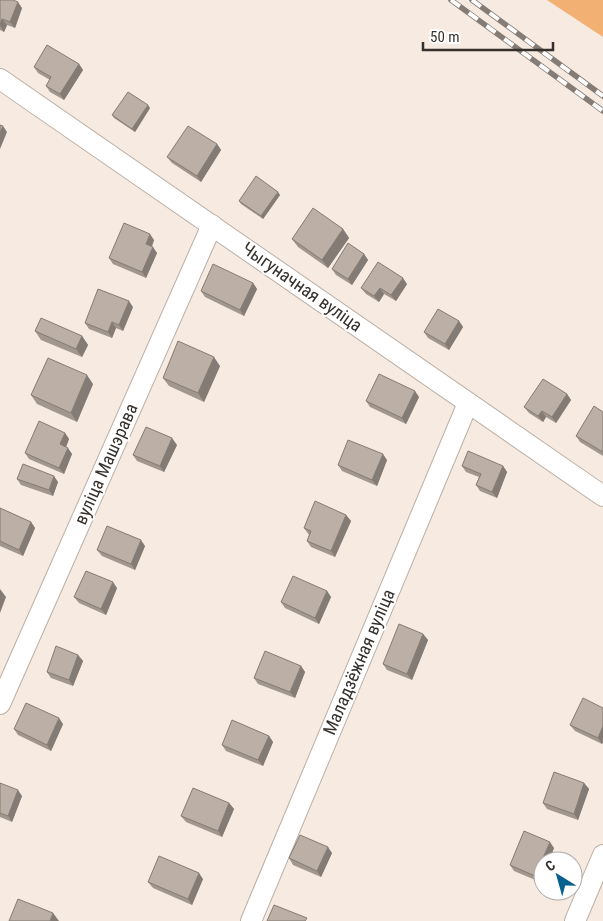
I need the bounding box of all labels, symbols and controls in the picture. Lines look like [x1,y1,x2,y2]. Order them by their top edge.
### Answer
scale bar [423,20,553,52]
text: 50 m [430,28,460,46]
street label: Чыгуначная вуліца [238,237,366,336]
street label: вуліца Машэрава [69,400,142,528]
street label: Маладзёжная вуліца [318,586,399,738]
north arrow [533,851,583,901]
text: С [542,857,558,874]

